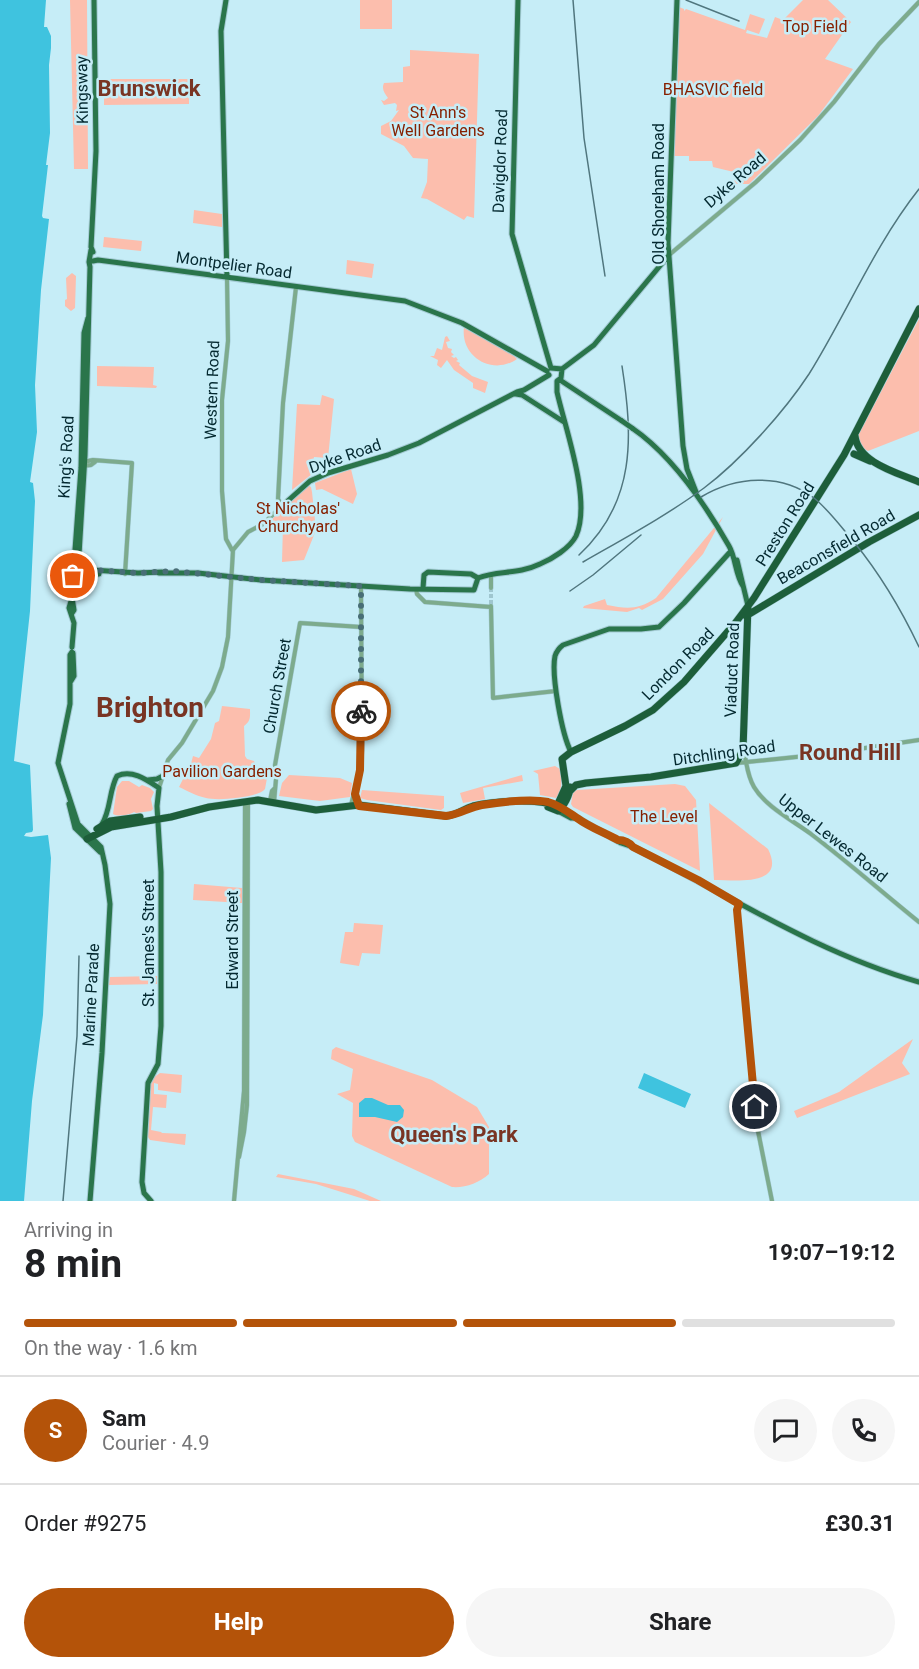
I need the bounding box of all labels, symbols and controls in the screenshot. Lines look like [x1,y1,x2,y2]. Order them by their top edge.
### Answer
park label: Top Field [783,17,847,36]
street label: Kingsway [72,55,92,124]
district label: Brunswick [97,76,201,101]
park label: BHASVIC field [663,80,763,99]
park label: St Ann's Well Gardens [391,103,485,140]
street label: Davigdor Road [489,109,511,213]
street label: Old Shoreham Road [649,123,668,265]
street label: Dyke Road [700,148,770,212]
street label: Montpelier Road [175,247,293,283]
street label: Western Road [201,340,223,440]
street label: King's Road [54,415,78,499]
street label: Dyke Road [306,435,384,477]
street label: Preston Road [752,478,818,570]
park label: St Nicholas' Churchyard [256,499,340,536]
street label: Beaconsfield Road [774,506,898,588]
pin [47,550,98,601]
icon: bag [56,559,89,592]
street label: Viaduct Road [721,622,743,718]
street label: London Road [638,624,718,704]
street label: Church Street [259,637,295,735]
courier [331,681,391,741]
district label: Brighton [96,691,204,724]
icon: bike [345,695,378,728]
street label: Ditchling Road [672,736,776,770]
district label: Round Hill [799,740,901,765]
park label: Pavilion Gardens [162,762,282,781]
street label: Upper Lewes Road [775,790,891,886]
park label: The Level [630,807,698,826]
street label: St. James's Street [139,879,158,1007]
street label: Edward Street [223,890,242,990]
street label: Marine Parade [79,943,103,1047]
pin [729,1081,780,1132]
icon: home [738,1090,771,1123]
district label: Queen's Park [390,1122,518,1147]
text: Arriving in [24,1218,113,1242]
text: 19:07–19:12 [768,1240,895,1265]
text: 8 min [24,1241,122,1287]
text: On the way · 1.6 km [24,1336,198,1360]
button: chat [754,1399,817,1462]
button: phone [832,1399,895,1462]
text: Sam [102,1406,146,1431]
text: S [49,1418,62,1443]
text: Courier · 4.9 [102,1431,209,1455]
text: Order #9275 [24,1511,146,1536]
text: £30.31 [825,1511,895,1536]
button: Help [24,1588,454,1657]
button: Share [466,1588,895,1657]

